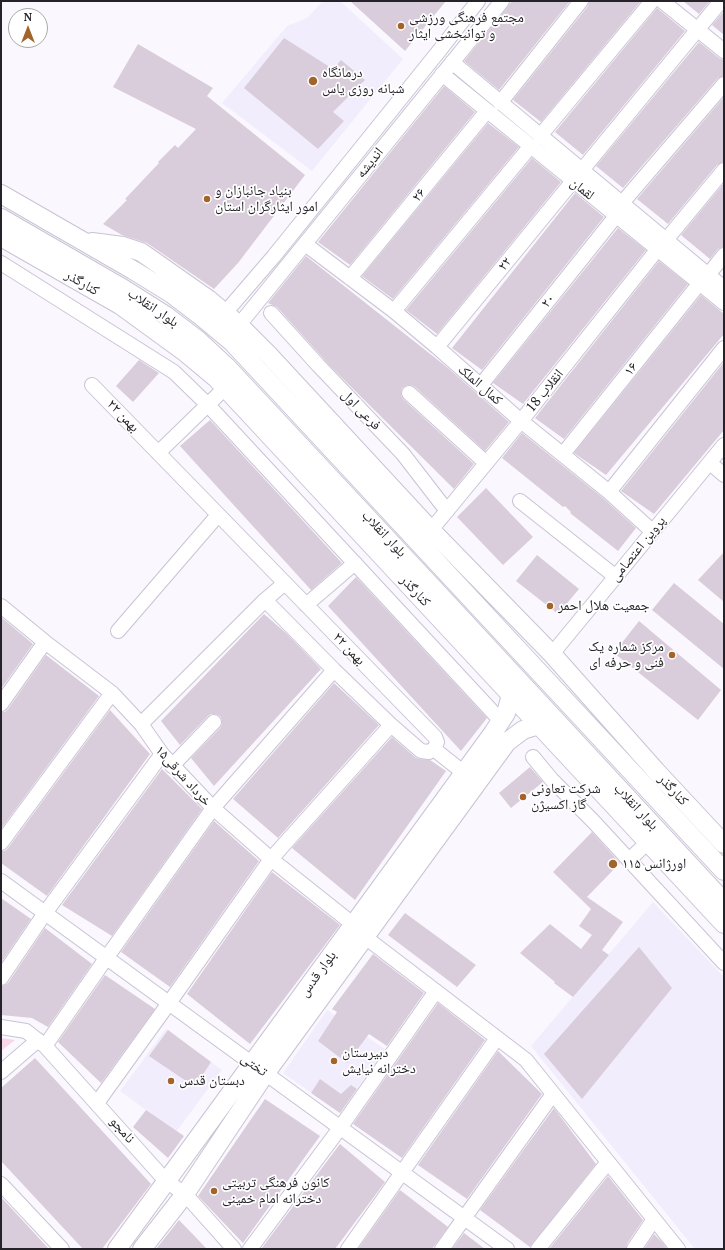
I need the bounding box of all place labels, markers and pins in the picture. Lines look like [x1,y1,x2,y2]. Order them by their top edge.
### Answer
place label: مجتمع فرهنگی ورزشی و توانبخشی ایثار [409,10,524,42]
marker: مجتمع فرهنگی ورزشی و توانبخشی ایثار [396,21,406,31]
place label: درمانگاه شبانه روزی یاس [322,65,404,98]
marker: درمانگاه شبانه روزی یاس [307,75,319,87]
place label: بنیاد جانبازان و امور ایثارگران استان [215,183,318,216]
marker: بنیاد جانبازان و امور ایثارگران استان [202,194,212,204]
place label: جمعیت هلال احمر [558,598,649,614]
marker: جمعیت هلال احمر [545,601,555,611]
place label: مرکز شماره یک فنی و حرفه ای [588,639,664,672]
marker: مرکز شماره یک فنی و حرفه ای [667,650,677,660]
place label: شرکت تعاونی گاز اکسیژن [531,781,601,814]
marker: شرکت تعاونی گاز اکسیژن [518,792,528,802]
place label: اورژانس ۱۱۵ [622,856,686,872]
marker: اورژانس ۱۱۵ [607,858,619,870]
place label: دبیرستان دخترانه نیایش [342,1045,416,1078]
marker: دبیرستان دخترانه نیایش [329,1056,339,1066]
place label: دبستان قدس [179,1073,245,1089]
marker: دبستان قدس [166,1076,176,1086]
place label: کانون فرهنگی تربیتی دخترانه امام خمینی [222,1175,330,1208]
marker: کانون فرهنگی تربیتی دخترانه امام خمینی [209,1186,219,1196]

